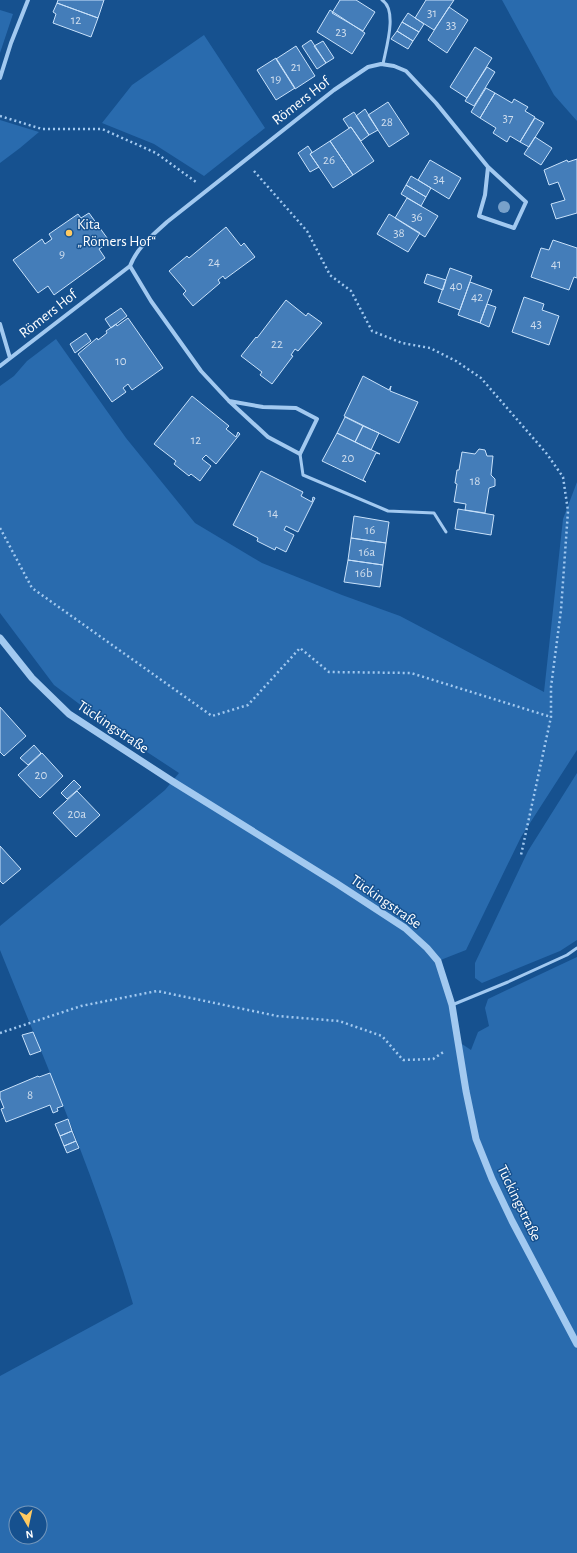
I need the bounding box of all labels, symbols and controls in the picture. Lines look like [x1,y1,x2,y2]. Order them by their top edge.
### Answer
house number: 31 [427,7,437,20]
house number: 12 [71,14,81,27]
house number: 33 [446,19,456,32]
house number: 23 [335,26,347,39]
house number: 21 [291,61,301,74]
street label: Römers Hof [269,73,334,128]
house number: 19 [271,73,281,86]
house number: 37 [503,112,514,125]
house number: 28 [381,116,393,129]
house number: 26 [323,154,335,167]
house number: 34 [433,173,445,186]
house number: 36 [411,211,423,224]
place label: Kita „Römers Hof“ [77,217,157,249]
house number: 38 [393,227,405,240]
marker: Kita „Römers Hof“ [64,228,74,238]
house number: 9 [59,248,65,261]
house number: 24 [208,256,220,269]
house number: 41 [551,258,561,271]
house number: 40 [449,280,463,293]
street label: Römers Hof [16,286,81,341]
house number: 42 [471,291,483,304]
house number: 43 [530,318,542,331]
house number: 22 [271,338,283,351]
house number: 10 [115,355,127,368]
house number: 12 [191,434,201,447]
house number: 20 [342,452,355,465]
house number: 18 [470,475,480,488]
house number: 14 [268,507,278,520]
house number: 16 [365,524,375,537]
house number: 16a [359,546,375,559]
house number: 16b [355,567,373,580]
street label: Tückingstraße [75,698,151,756]
house number: 20 [35,769,48,782]
house number: 20a [68,808,86,821]
street label: Tückingstraße [348,872,424,932]
house number: 8 [27,1089,33,1102]
street label: Tückingstraße [494,1163,544,1243]
north arrow [8,1505,48,1545]
text: N [25,1528,34,1540]

